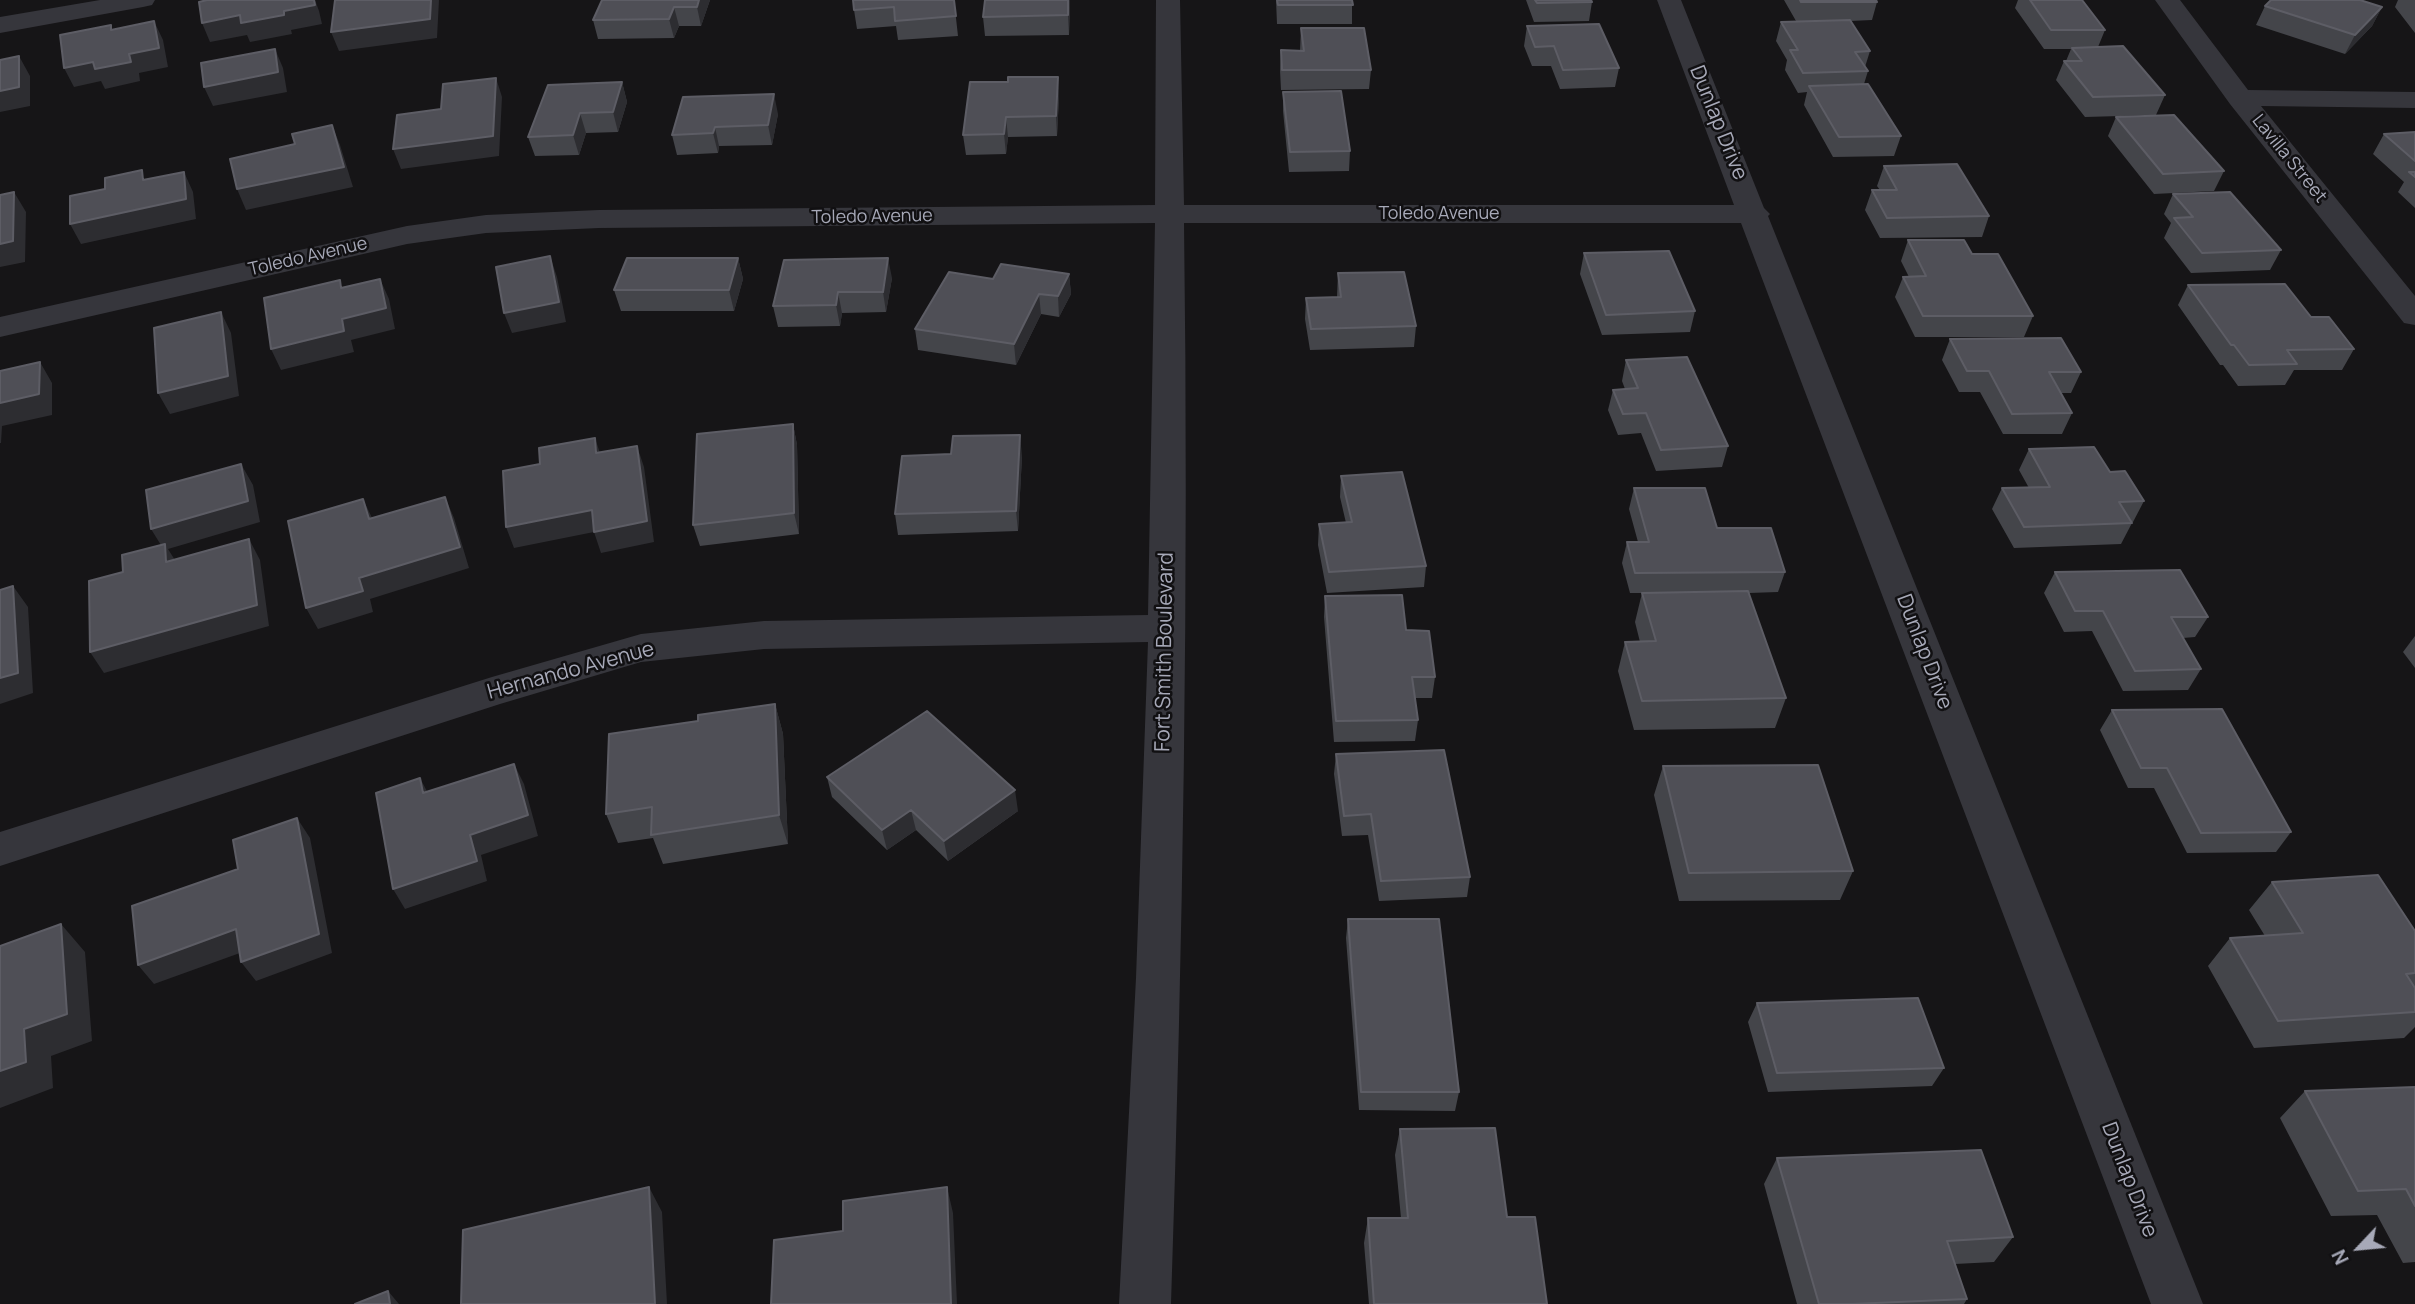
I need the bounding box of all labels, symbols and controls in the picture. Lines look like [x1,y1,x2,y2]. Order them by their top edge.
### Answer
street label: Dunlap Drive [1684,62,1752,184]
street label: Lavilla Street [2247,111,2331,207]
street label: Toledo Avenue [1378,203,1500,225]
street label: Toledo Avenue [811,205,933,229]
street label: Toledo Avenue [247,233,369,281]
street label: Fort Smith Boulevard [1151,552,1179,752]
street label: Dunlap Drive [1890,591,1958,713]
street label: Hernando Avenue [485,637,657,705]
street label: Dunlap Drive [2095,1119,2163,1241]
north arrow [2324,1213,2394,1283]
text: N [2325,1245,2355,1269]

